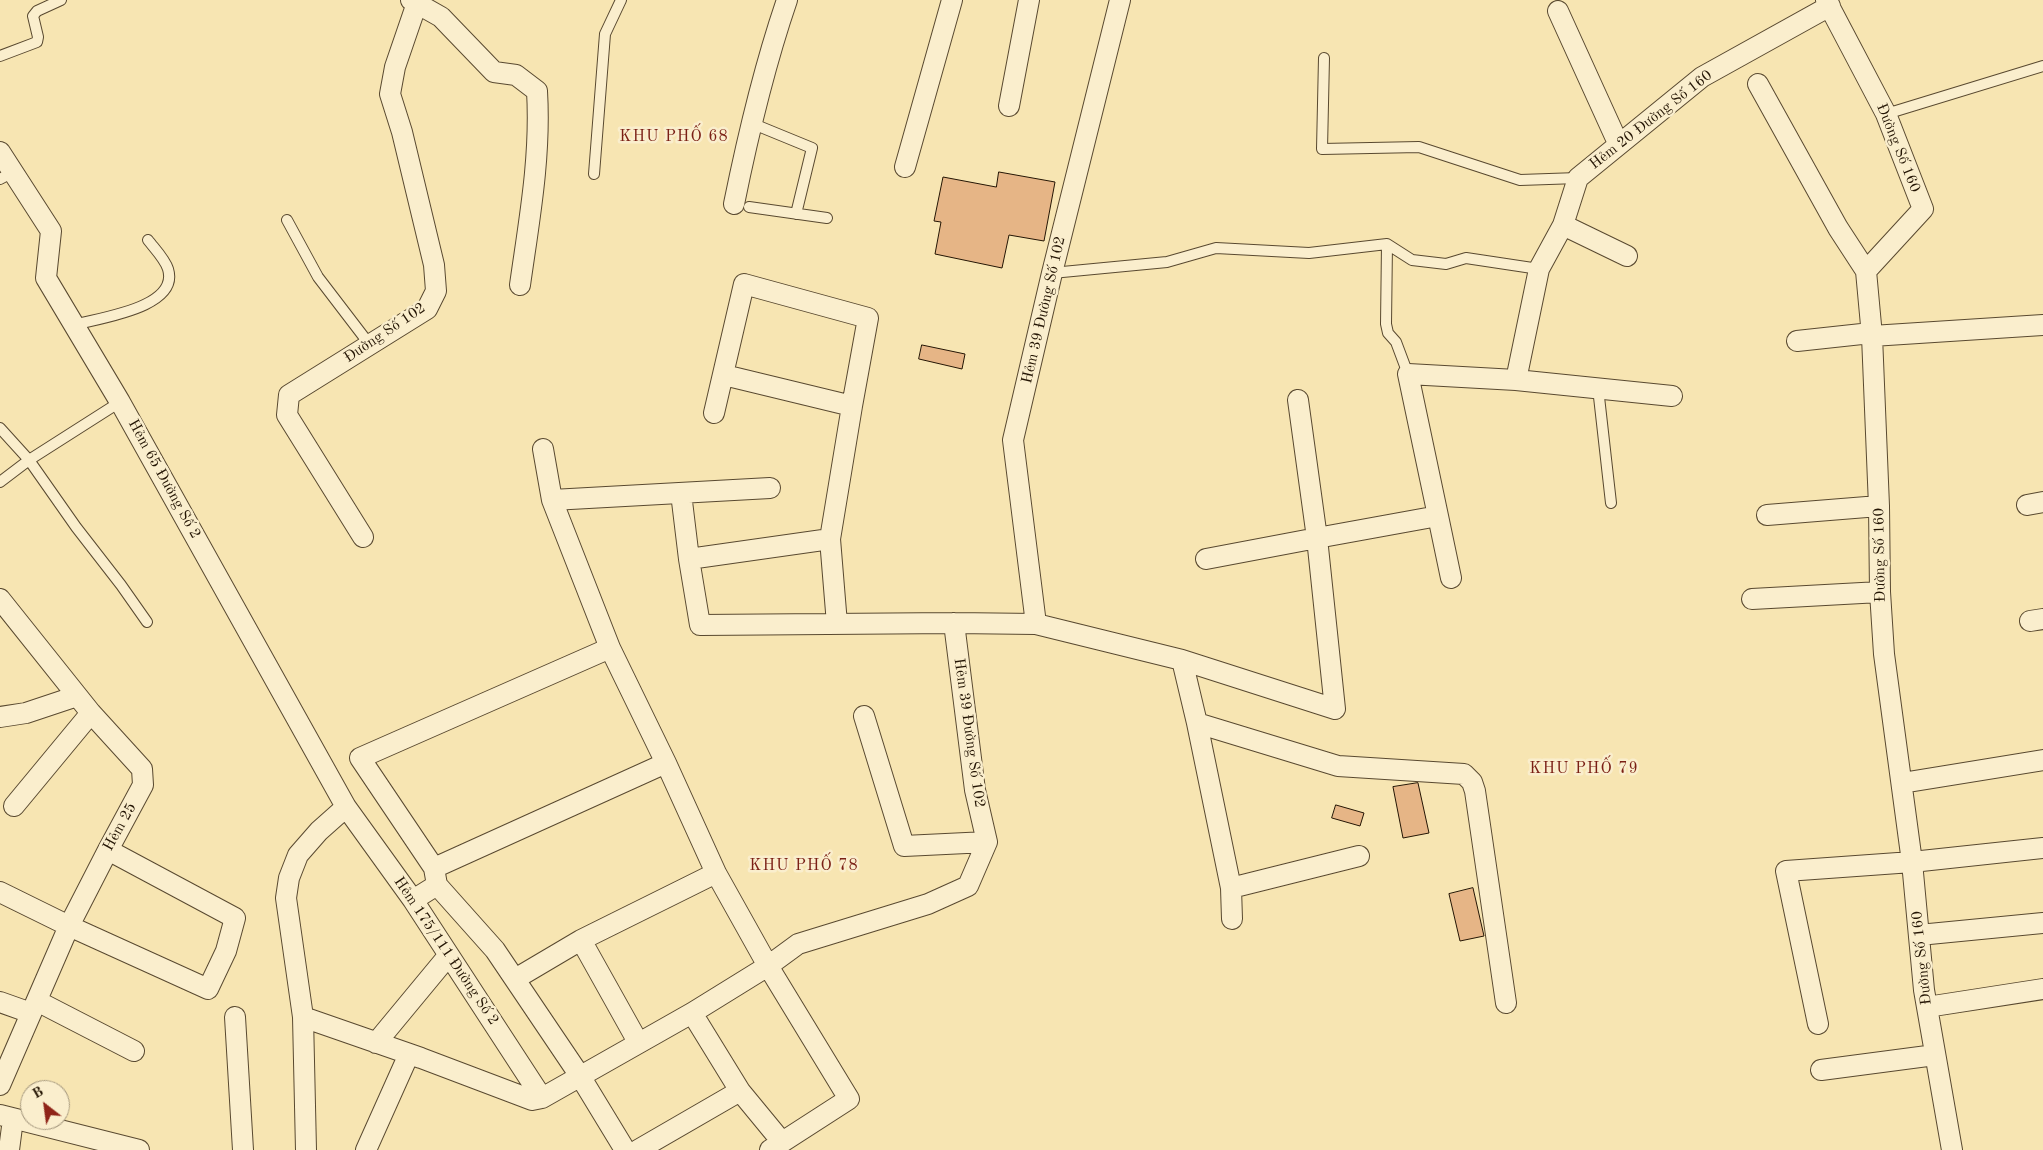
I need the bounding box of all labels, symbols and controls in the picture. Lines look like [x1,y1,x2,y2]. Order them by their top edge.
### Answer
street label: Hẻm 20 Đường Số 160 [1586,66,1716,174]
street label: Đường Số 160 [1872,101,1924,195]
district label: KHU PHỐ 68 [618,127,730,147]
street label: Hẻm 39 Đường Số 102 [1018,234,1070,386]
street label: Đường Số 102 [341,299,429,367]
street label: Hẻm 65 Đường Số 2 [124,416,204,542]
street label: Đường Số 160 [1870,508,1890,602]
street label: Hẻm 39 Đường Số 102 [950,657,988,809]
district label: KHU PHỐ 79 [1528,759,1640,779]
street label: Hẻm 25 [99,800,141,854]
district label: KHU PHỐ 78 [748,856,860,876]
street label: Hẻm 175/111 Đường Số 2 [390,873,502,1029]
street label: Đường Số 160 [1908,910,1936,1006]
north arrow [20,1080,70,1130]
text: B [30,1084,46,1101]

